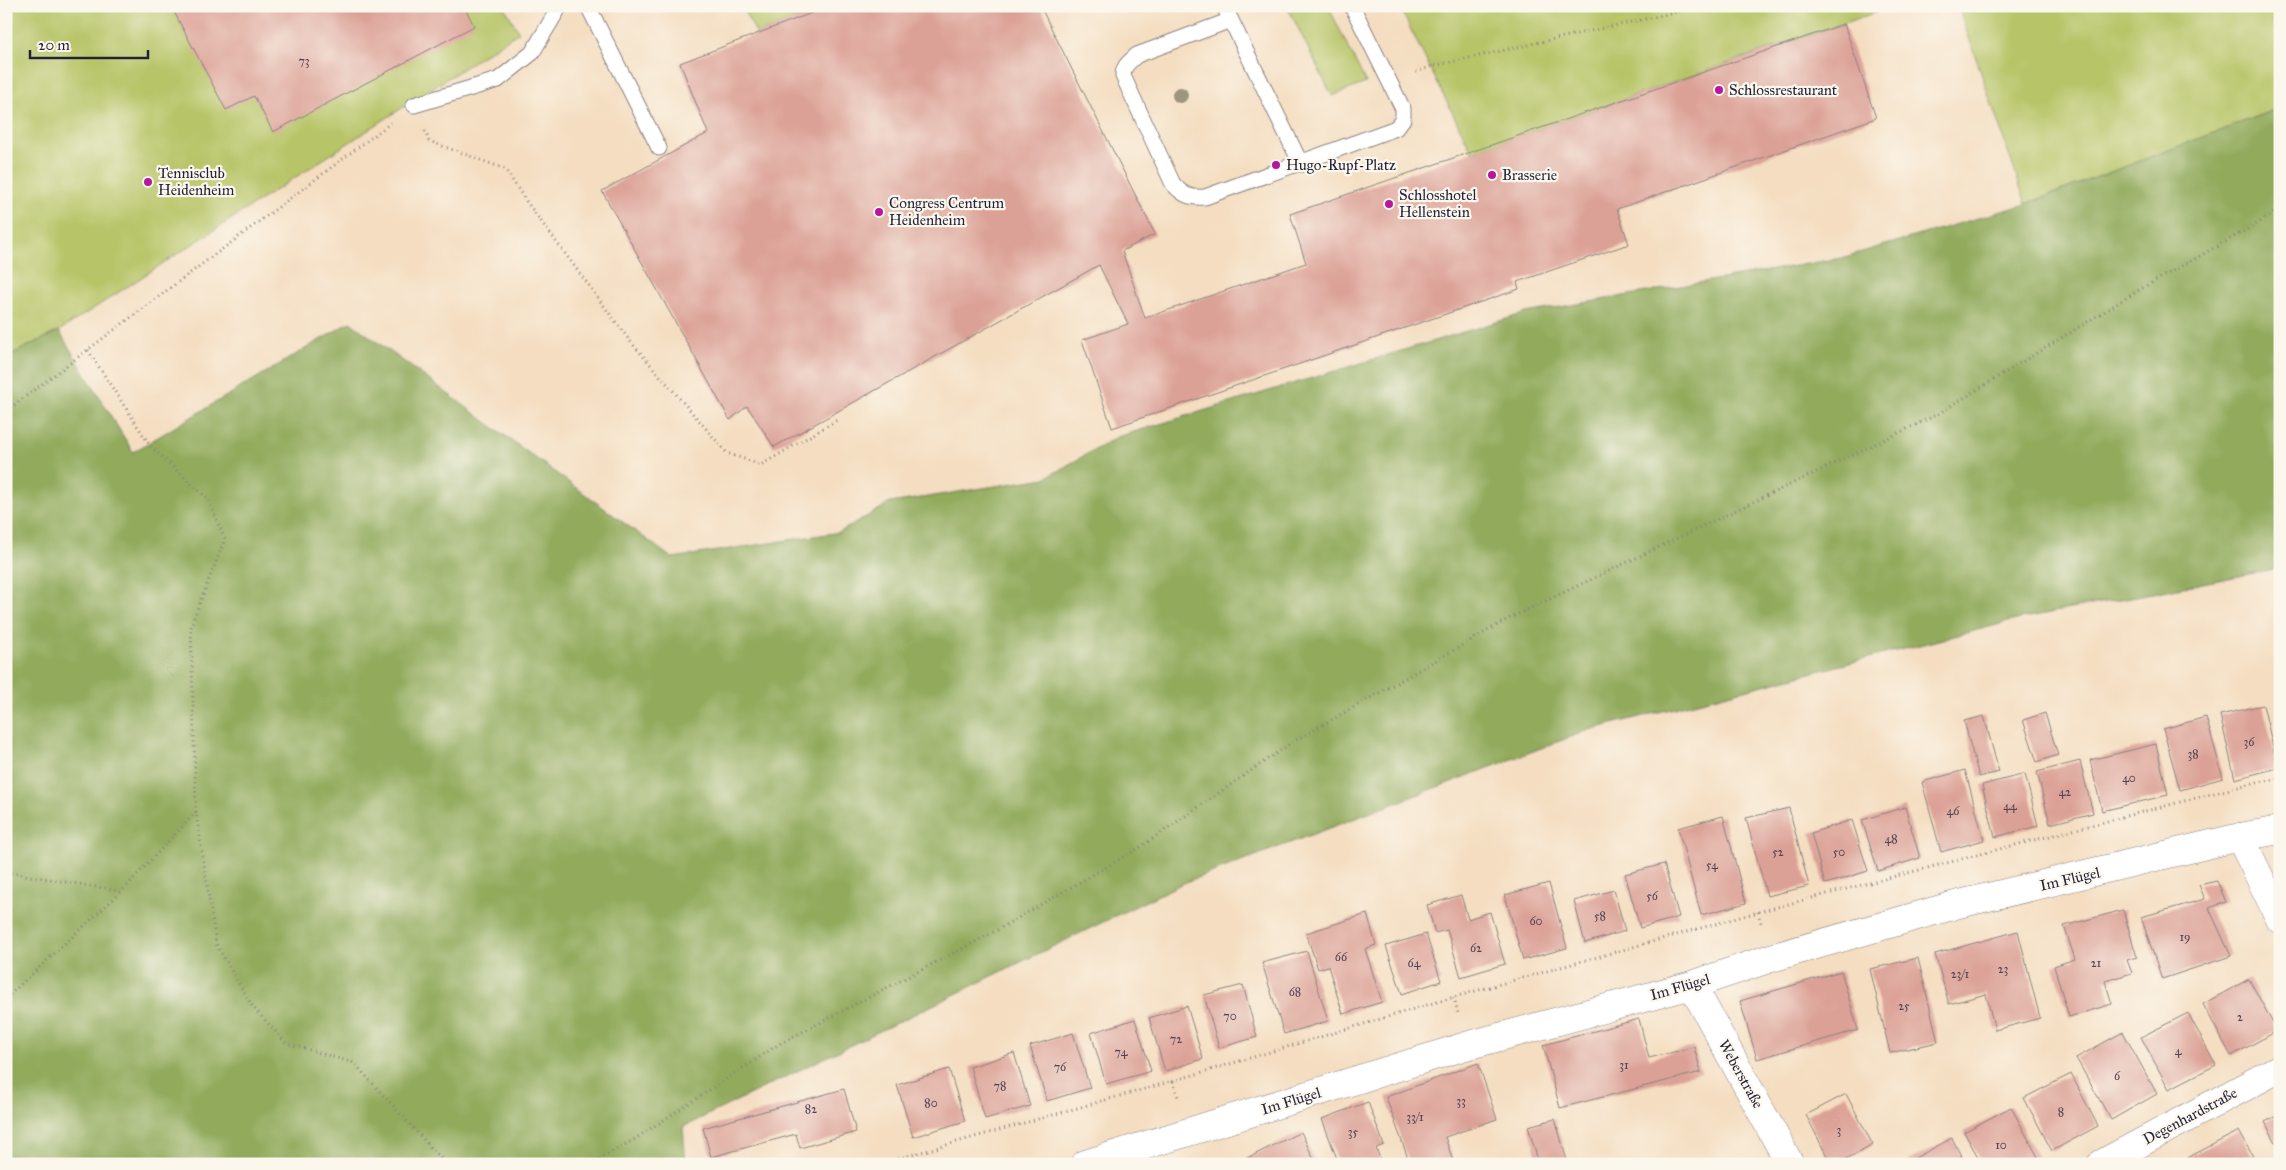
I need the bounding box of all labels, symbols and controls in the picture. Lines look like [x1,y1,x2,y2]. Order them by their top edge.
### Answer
scale bar [30,28,148,60]
text: 20 m [38,36,70,54]
house number: 73 [298,54,310,68]
place label: Schlossrestaurant [1729,81,1838,99]
marker: Schlossrestaurant [1713,84,1725,96]
place label: Hugo-Rupf-Platz [1286,156,1396,174]
marker: Hugo-Rupf-Platz [1270,159,1282,171]
place label: Tennisclub Heidenheim [158,164,235,199]
place label: Brasserie [1502,166,1557,184]
marker: Brasserie [1486,169,1498,181]
marker: Tennisclub Heidenheim [142,176,154,188]
place label: Schlosshotel Hellenstein [1399,186,1477,221]
place label: Congress Centrum Heidenheim [889,194,1004,229]
marker: Schlosshotel Hellenstein [1383,198,1395,210]
marker: Congress Centrum Heidenheim [873,206,885,218]
house number: 36 [2244,735,2255,749]
house number: 38 [2187,747,2199,761]
house number: 40 [2122,771,2136,785]
house number: 42 [2059,785,2071,799]
house number: 44 [2003,799,2017,813]
house number: 46 [1947,804,1960,818]
house number: 48 [1884,832,1898,846]
house number: 52 [1772,845,1784,859]
house number: 50 [1833,845,1845,859]
house number: 54 [1706,858,1718,872]
street label: Im Flügel [2038,863,2103,895]
house number: 56 [1646,889,1659,903]
house number: 58 [1594,909,1606,923]
house number: 60 [1529,914,1543,928]
house number: 19 [2179,930,2191,944]
house number: 62 [1470,941,1482,955]
house number: 66 [1335,950,1348,964]
house number: 64 [1408,956,1421,970]
house number: 21 [2091,956,2102,970]
house number: 23 [1998,962,2009,976]
house number: 23/1 [1951,967,1970,981]
street label: Im Flügel [1648,970,1713,1004]
house number: 68 [1289,985,1301,999]
house number: 25 [1898,999,1910,1013]
house number: 70 [1223,1009,1237,1023]
house number: 2 [2237,1010,2243,1024]
house number: 72 [1170,1032,1182,1046]
street label: Weberstraße [1715,1036,1767,1112]
house number: 4 [2175,1044,2182,1058]
house number: 74 [1115,1045,1128,1059]
house number: 31 [1619,1058,1629,1072]
house number: 76 [1054,1060,1067,1074]
house number: 6 [2114,1069,2121,1083]
house number: 78 [994,1079,1006,1093]
street label: Im Flügel [1259,1083,1324,1119]
street label: Degenhardstraße [2140,1084,2240,1148]
house number: 33 [1456,1094,1466,1108]
house number: 80 [924,1096,938,1110]
house number: 82 [805,1102,817,1116]
house number: 8 [2058,1105,2064,1119]
house number: 33/1 [1406,1110,1424,1124]
house number: 3 [1837,1123,1842,1137]
house number: 35 [1348,1125,1359,1139]
house number: 10 [1995,1138,2007,1152]

